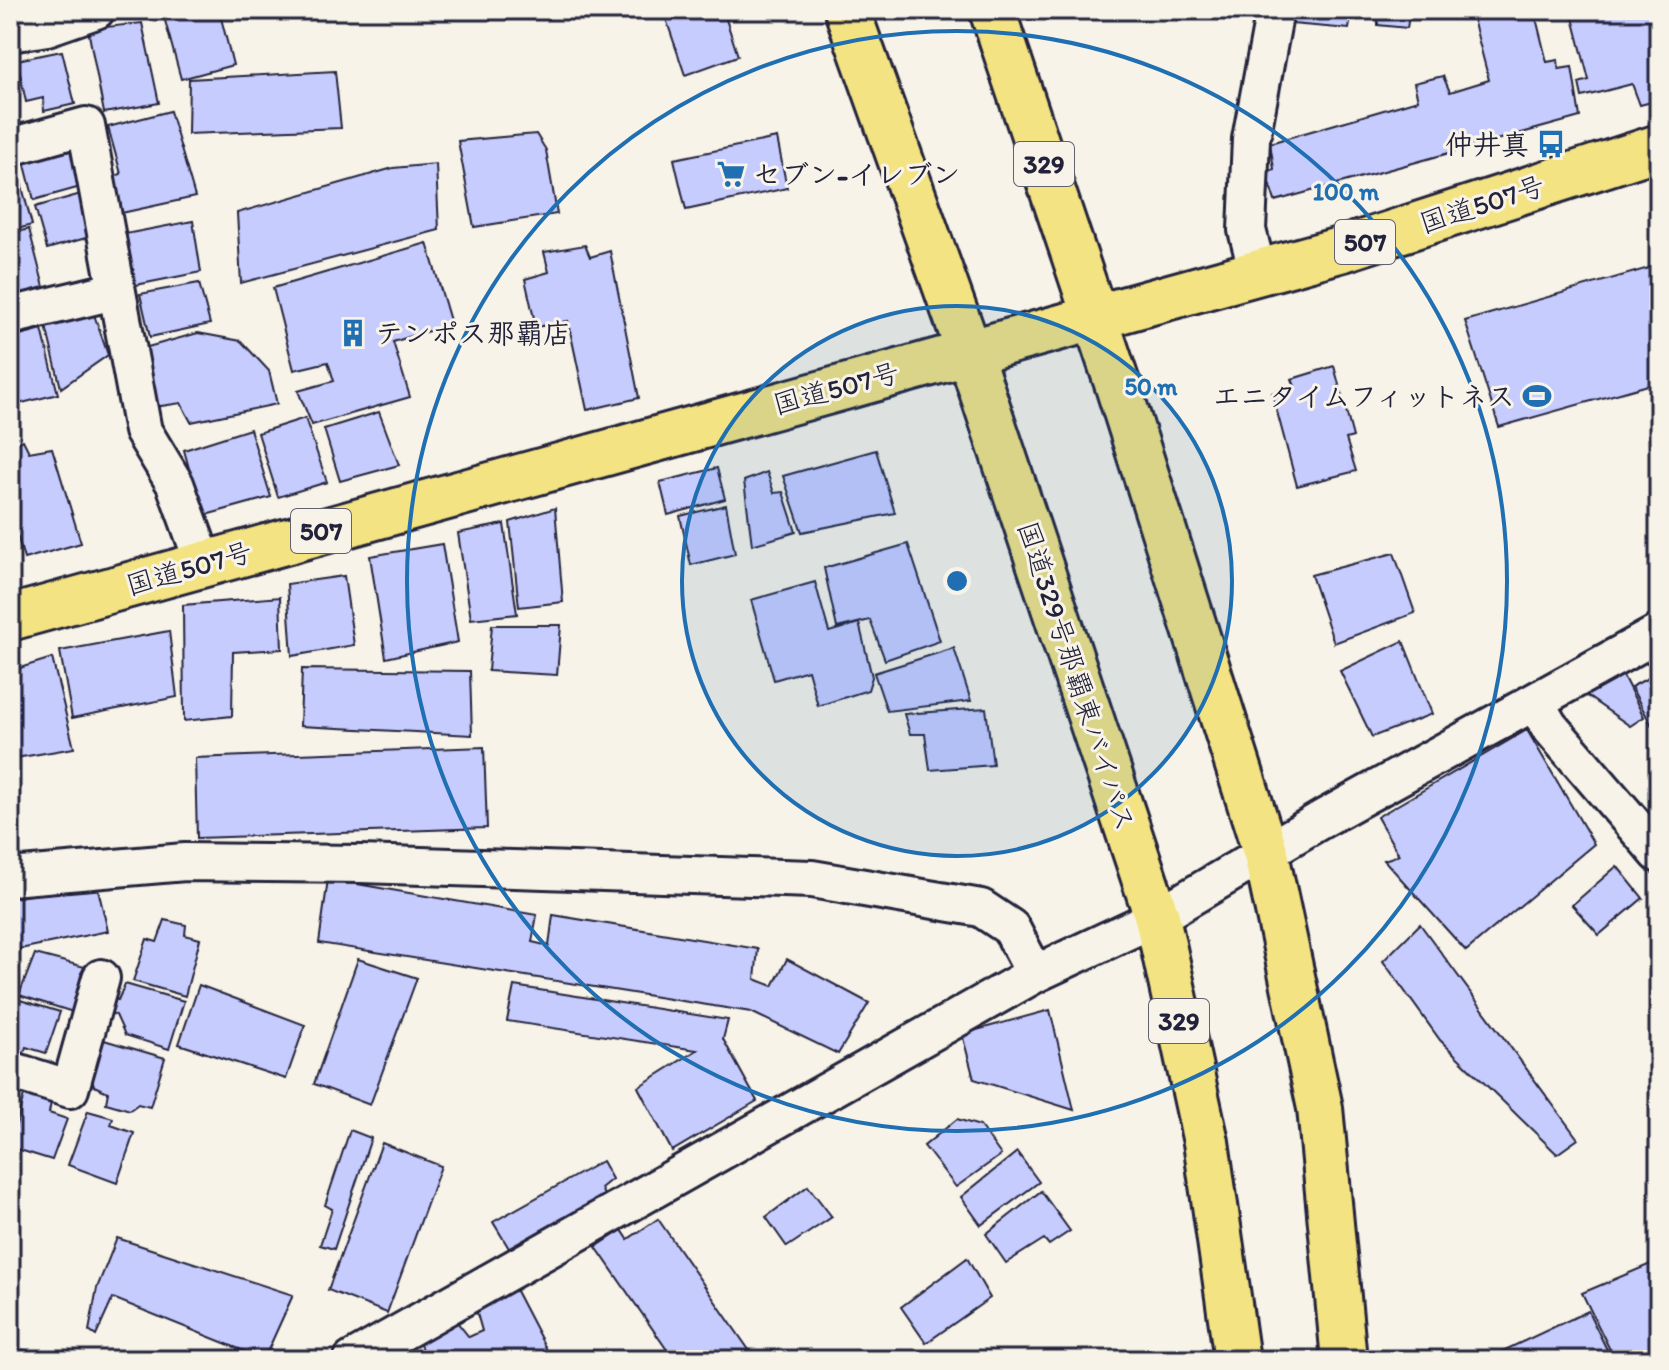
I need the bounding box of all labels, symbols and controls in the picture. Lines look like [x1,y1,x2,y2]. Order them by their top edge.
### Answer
place label: 仲井真 [1445,127,1529,161]
bus stop icon: 仲井真 [1536,129,1566,159]
road number: 329 [1014,142,1074,186]
place label: セブン-イレブン [753,157,960,191]
supermarket icon: セブン-イレブン [716,159,746,189]
street label: 国道507号 [1415,168,1549,240]
text: 100 m [1313,177,1380,206]
road number: 507 [1335,220,1395,264]
place label: テンポス那覇店 [375,316,571,350]
building icon: テンポス那覇店 [338,318,368,348]
street label: 国道507号 [769,355,903,421]
text: 50 m [1125,372,1178,401]
place label: エニタイムフィットネス [1213,379,1515,413]
sports icon: エニタイムフィットネス [1522,381,1552,411]
road number: 507 [291,509,351,553]
street label: 国道329号那覇東バイパス [1011,517,1143,835]
street label: 国道507号 [122,534,256,602]
centre of rings [943,567,971,595]
road number: 329 [1149,999,1209,1043]

